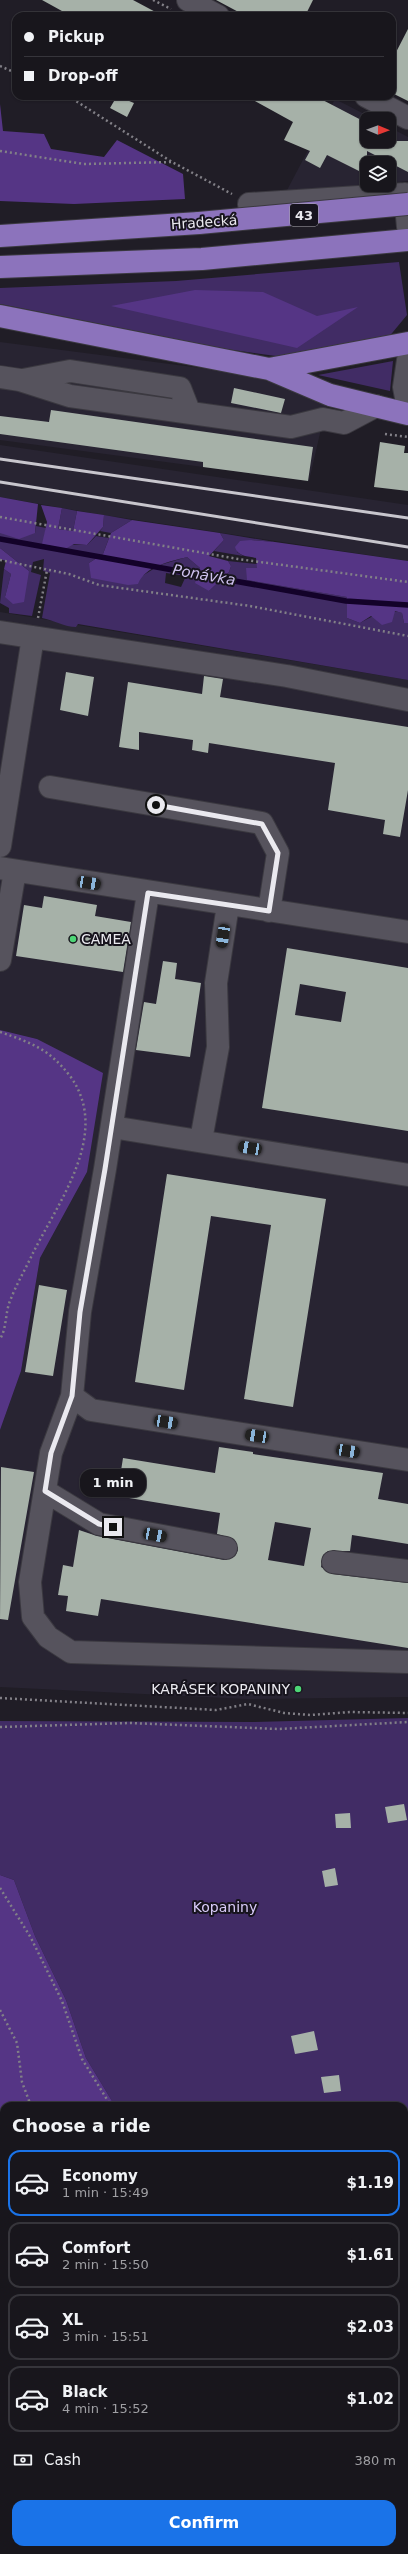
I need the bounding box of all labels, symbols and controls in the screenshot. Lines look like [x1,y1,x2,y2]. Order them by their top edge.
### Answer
text: Pickup [48,28,104,46]
text: Drop-off [48,67,118,85]
north arrow [360,112,396,148]
map controls [360,112,396,192]
button: layers [360,156,396,192]
road number: 43 [290,204,318,226]
street label: Hradecká [170,212,238,232]
water label: Ponávka [171,561,237,589]
route start [147,796,165,814]
car [76,875,102,891]
car [215,923,231,949]
place label: CAMEA [81,931,131,947]
marker: CAMEA [68,934,78,944]
car [237,1140,263,1156]
car [153,1414,179,1430]
car [244,1428,270,1444]
car [335,1443,361,1459]
callout: 1 min [80,1469,146,1497]
text: 1 min [93,1475,133,1490]
route end [104,1518,122,1536]
car [142,1527,168,1543]
place label: KARÁSEK KOPANINY [151,1681,290,1697]
marker: KARÁSEK KOPANINY [293,1684,303,1694]
park label: Kopaniny [193,1899,257,1915]
text: Choose a ride [12,2115,151,2136]
icon: car [14,2165,50,2201]
text: Economy [62,2167,138,2185]
text: $1.19 [347,2174,394,2192]
text: 1 min · 15:49 [62,2185,149,2200]
icon: car [14,2237,50,2273]
text: Comfort [62,2239,130,2257]
text: $1.61 [347,2246,394,2264]
text: 2 min · 15:50 [62,2257,149,2272]
icon: car [14,2309,50,2345]
text: XL [62,2311,83,2329]
text: $2.03 [347,2318,394,2336]
text: 3 min · 15:51 [62,2329,149,2344]
icon: car [14,2381,50,2417]
text: Black [62,2383,108,2401]
text: $1.02 [347,2390,394,2408]
text: 4 min · 15:52 [62,2401,149,2416]
icon: cash [12,2449,34,2471]
text: Cash [44,2451,81,2469]
text: 380 m [354,2453,396,2468]
button: Confirm [12,2500,396,2546]

